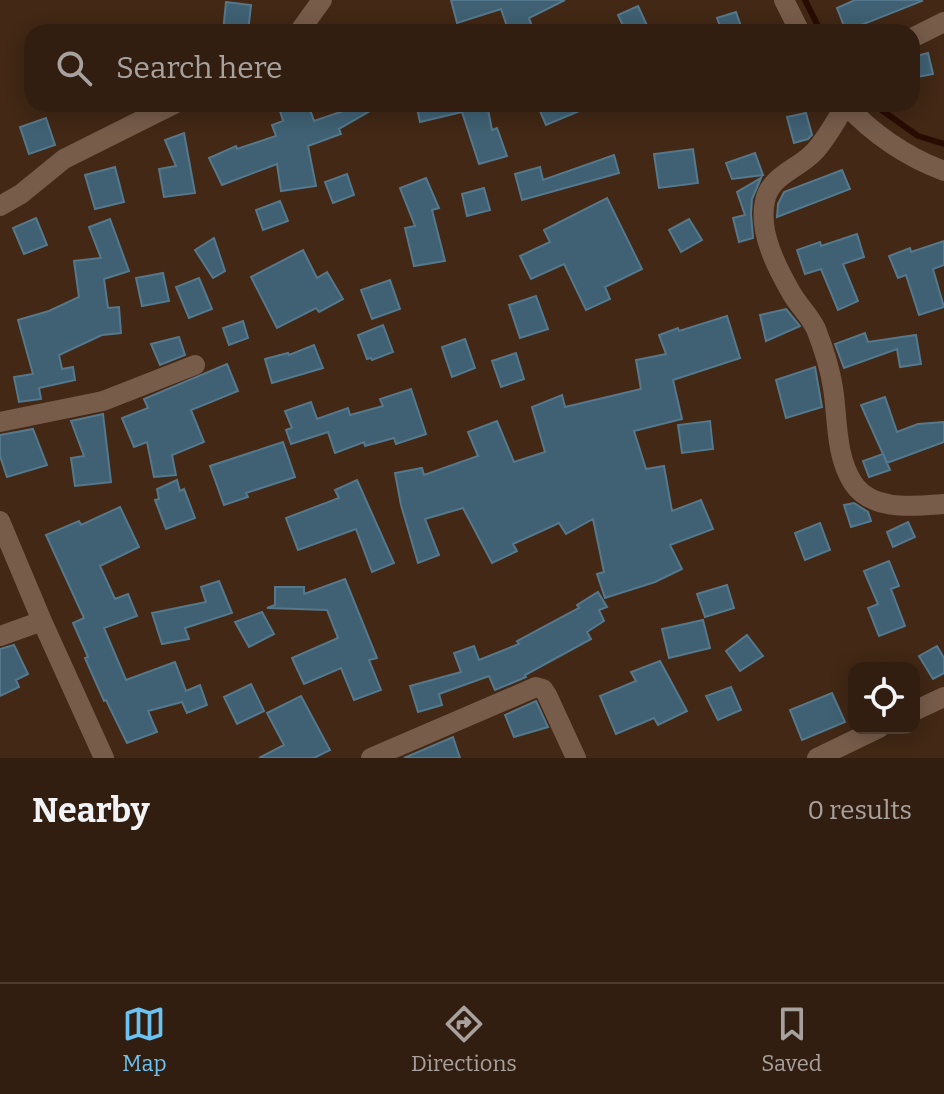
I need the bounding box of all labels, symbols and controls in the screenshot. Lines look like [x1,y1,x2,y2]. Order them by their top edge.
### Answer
search box [24,24,920,112]
icon: search [52,46,96,90]
text: Search here [116,50,283,86]
map controls [848,662,920,734]
button: locate [848,662,920,734]
text: Nearby [32,790,150,831]
text: 0 results [807,795,912,826]
tab: Map [122,1002,167,1077]
tab: Directions [411,1002,517,1077]
tab: Saved [761,1002,822,1077]

